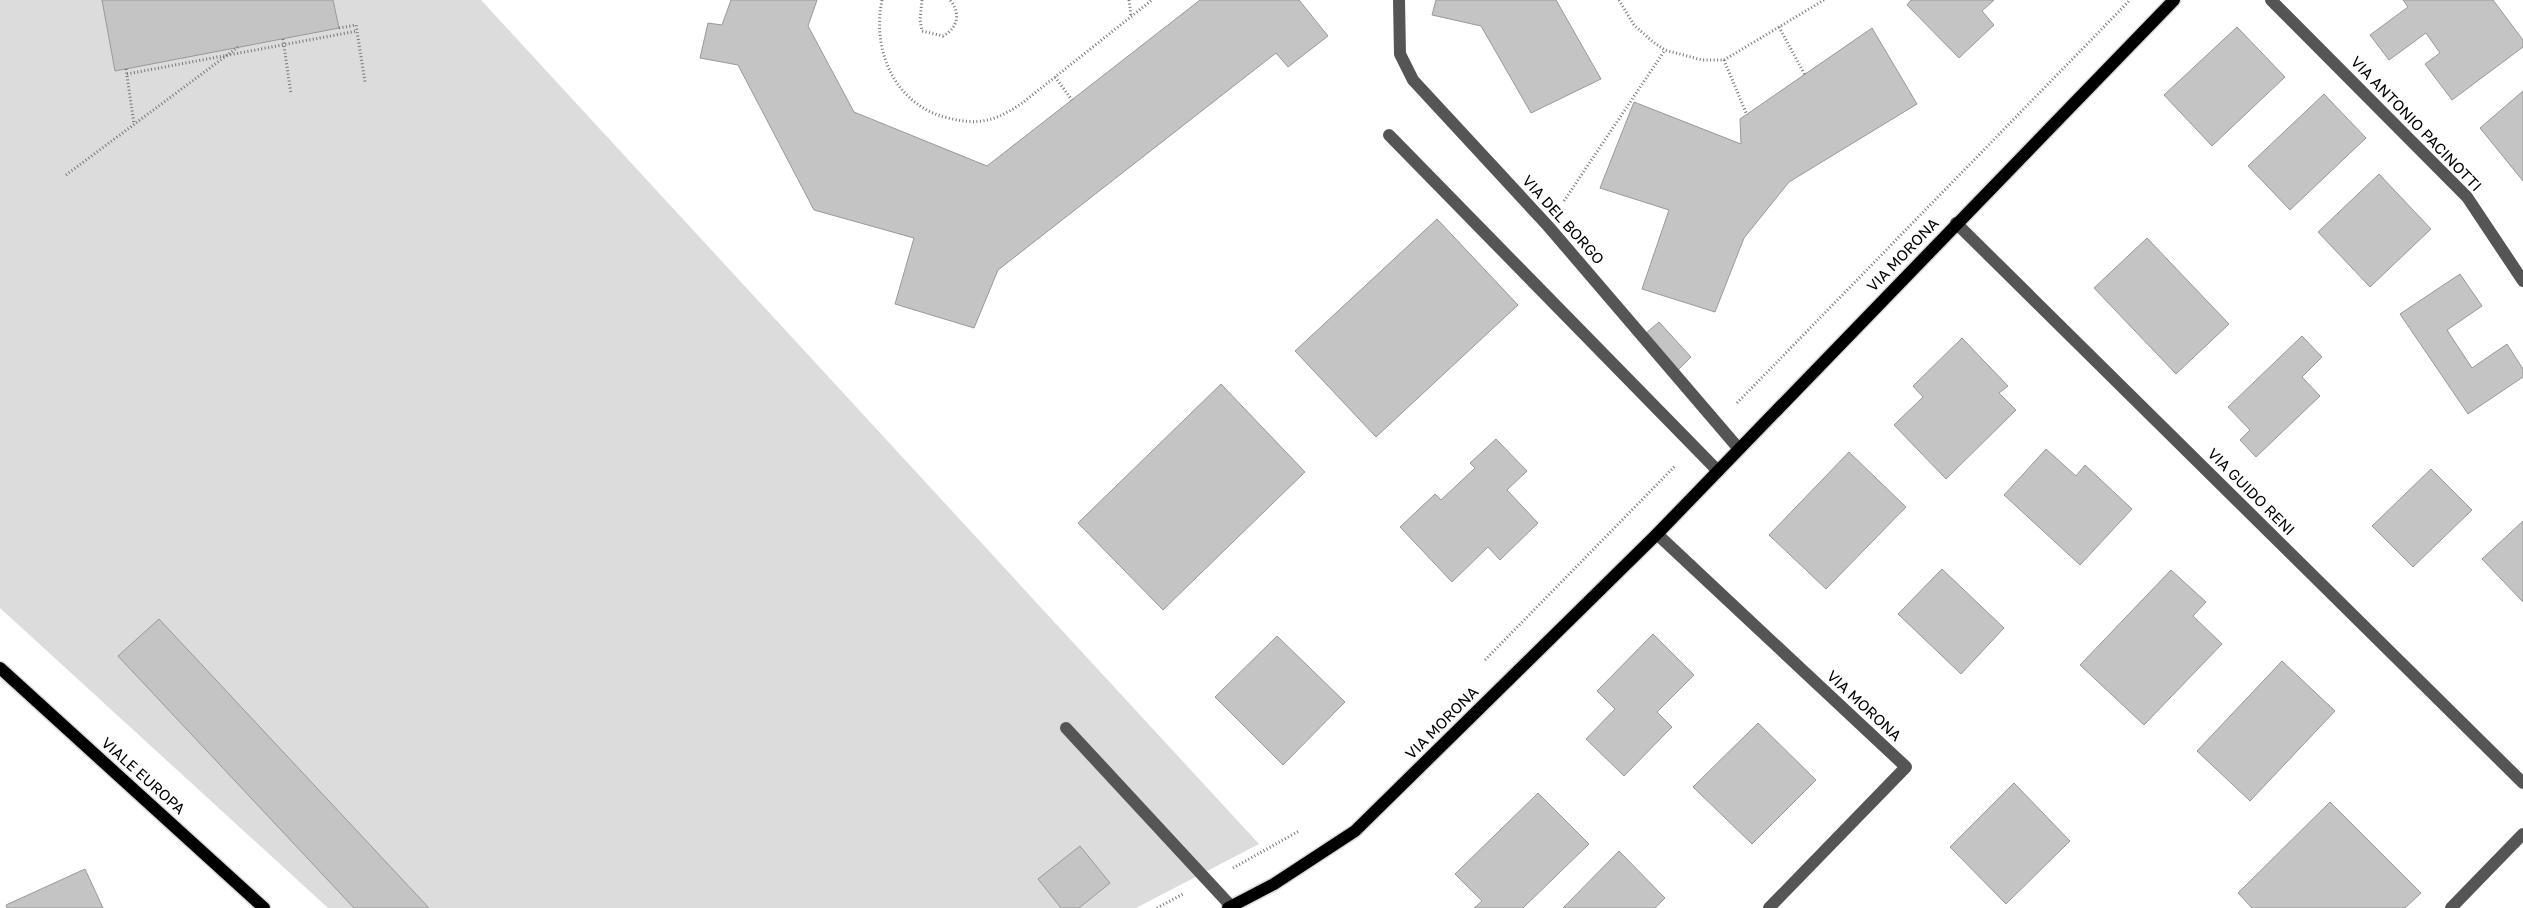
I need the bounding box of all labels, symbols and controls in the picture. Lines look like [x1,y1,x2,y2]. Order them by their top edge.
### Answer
street label: VIA ANTONIO PACINOTTI [2348,52,2486,194]
street label: VIA DEL BORGO [1519,171,1608,268]
street label: VIA MORONA [1863,214,1942,295]
street label: VIA GUIDO RENI [2204,444,2299,539]
street label: VIA MORONA [1824,666,1906,744]
street label: VIA MORONA [1401,682,1481,762]
street label: VIALE EUROPA [98,733,189,818]

